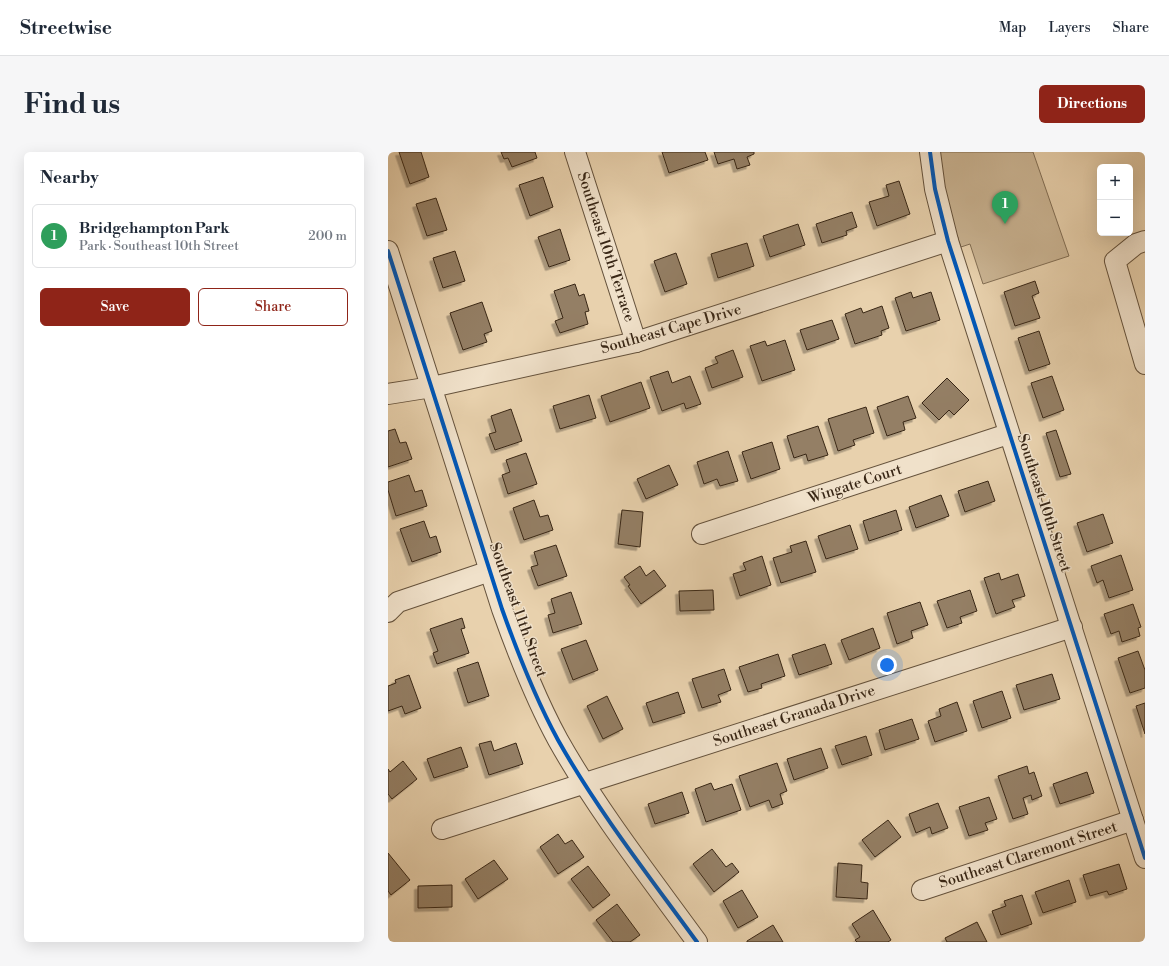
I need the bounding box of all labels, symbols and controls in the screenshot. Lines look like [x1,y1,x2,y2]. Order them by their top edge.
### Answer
text: Streetwise [20,16,112,40]
text: Map [999,19,1026,37]
text: Layers [1048,19,1091,37]
text: Share [1113,19,1149,37]
button: Directions [1039,85,1145,123]
text: Find us [24,87,120,122]
map controls [1097,164,1133,236]
button: + [1097,164,1133,200]
text: Nearby [40,167,99,189]
street label: Southeast 10th Terrace [573,170,639,324]
pin: 1 [992,191,1018,224]
button: − [1097,200,1133,236]
text: Bridgehampton Park [79,219,230,238]
text: 1 [51,228,57,244]
text: 200 m [308,228,347,244]
text: Park · Southeast 10th Street [79,238,239,254]
button: Save [40,288,190,326]
button: Share [198,288,348,326]
street label: Southeast Cape Drive [598,300,744,358]
street label: Southeast 10th Street [1013,431,1076,575]
street label: Wingate Court [805,460,905,508]
street label: Southeast 11th Street [485,540,551,681]
your location [877,655,897,675]
street label: Southeast Granada Drive [711,681,877,751]
street label: Southeast Claremont Street [937,817,1120,893]

